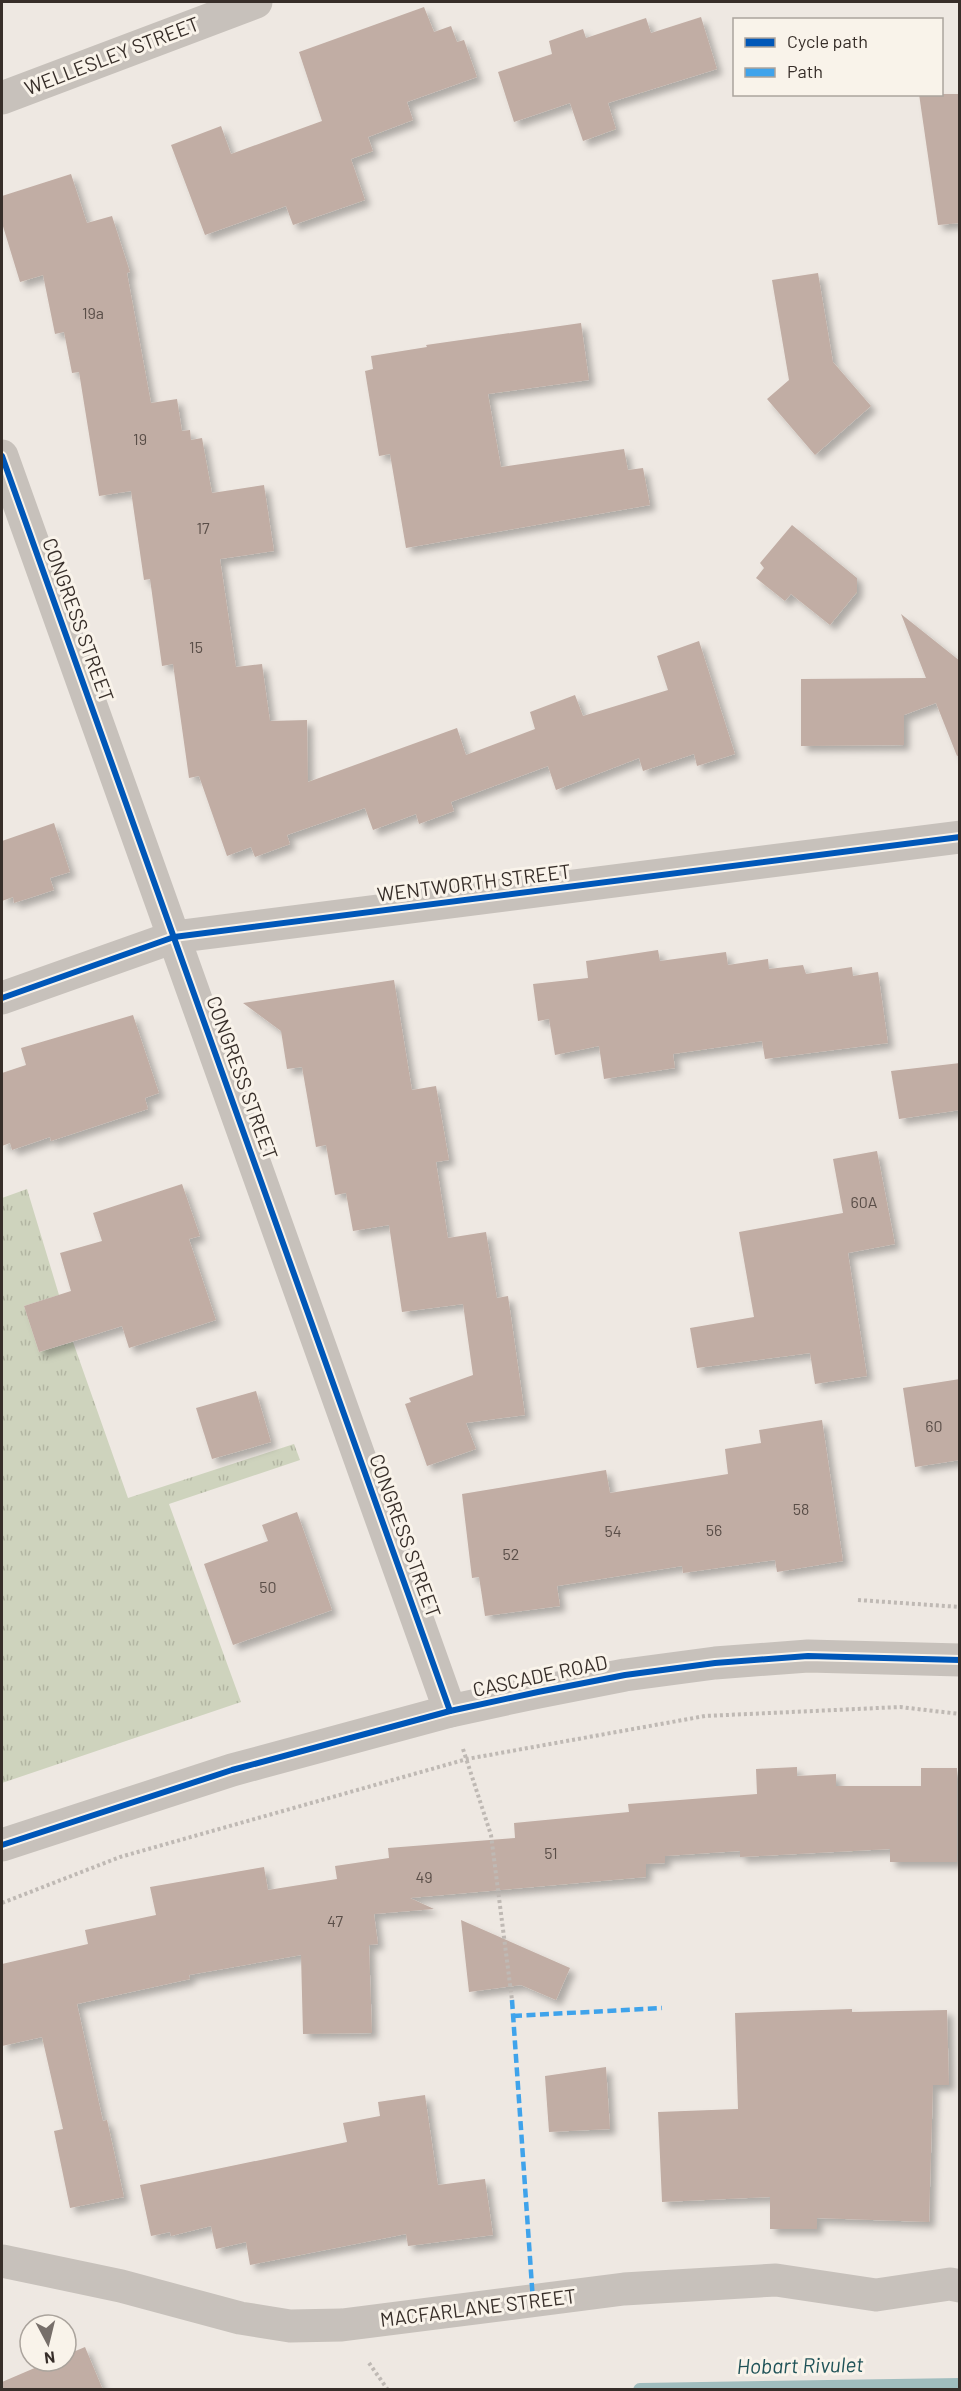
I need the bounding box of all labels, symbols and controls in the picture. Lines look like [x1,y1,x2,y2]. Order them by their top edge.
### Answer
street label: WELLESLEY STREET [21,11,202,99]
legend [733,18,943,96]
text: Cycle path [787,30,868,52]
text: Path [787,60,823,82]
house number: 19a [82,303,104,322]
house number: 19 [133,429,147,448]
house number: 17 [196,518,210,537]
street label: CONGRESS STREET [38,534,120,705]
house number: 15 [189,637,203,656]
street label: WENTWORTH STREET [376,858,572,906]
street label: CONGRESS STREET [202,992,284,1163]
house number: 60A [851,1192,878,1211]
house number: 60 [925,1416,943,1435]
street label: CONGRESS STREET [365,1450,447,1621]
house number: 58 [793,1499,809,1518]
house number: 56 [706,1520,722,1539]
house number: 54 [604,1521,622,1540]
house number: 52 [503,1544,519,1563]
house number: 50 [259,1577,277,1596]
street label: CASCADE ROAD [470,1649,609,1701]
house number: 51 [544,1843,558,1862]
house number: 49 [415,1867,433,1886]
house number: 47 [327,1911,343,1930]
street label: MACFARLANE STREET [379,2283,577,2331]
north arrow [18,2313,78,2373]
text: N [43,2348,56,2368]
water label: Hobart Rivulet [736,2351,864,2378]

